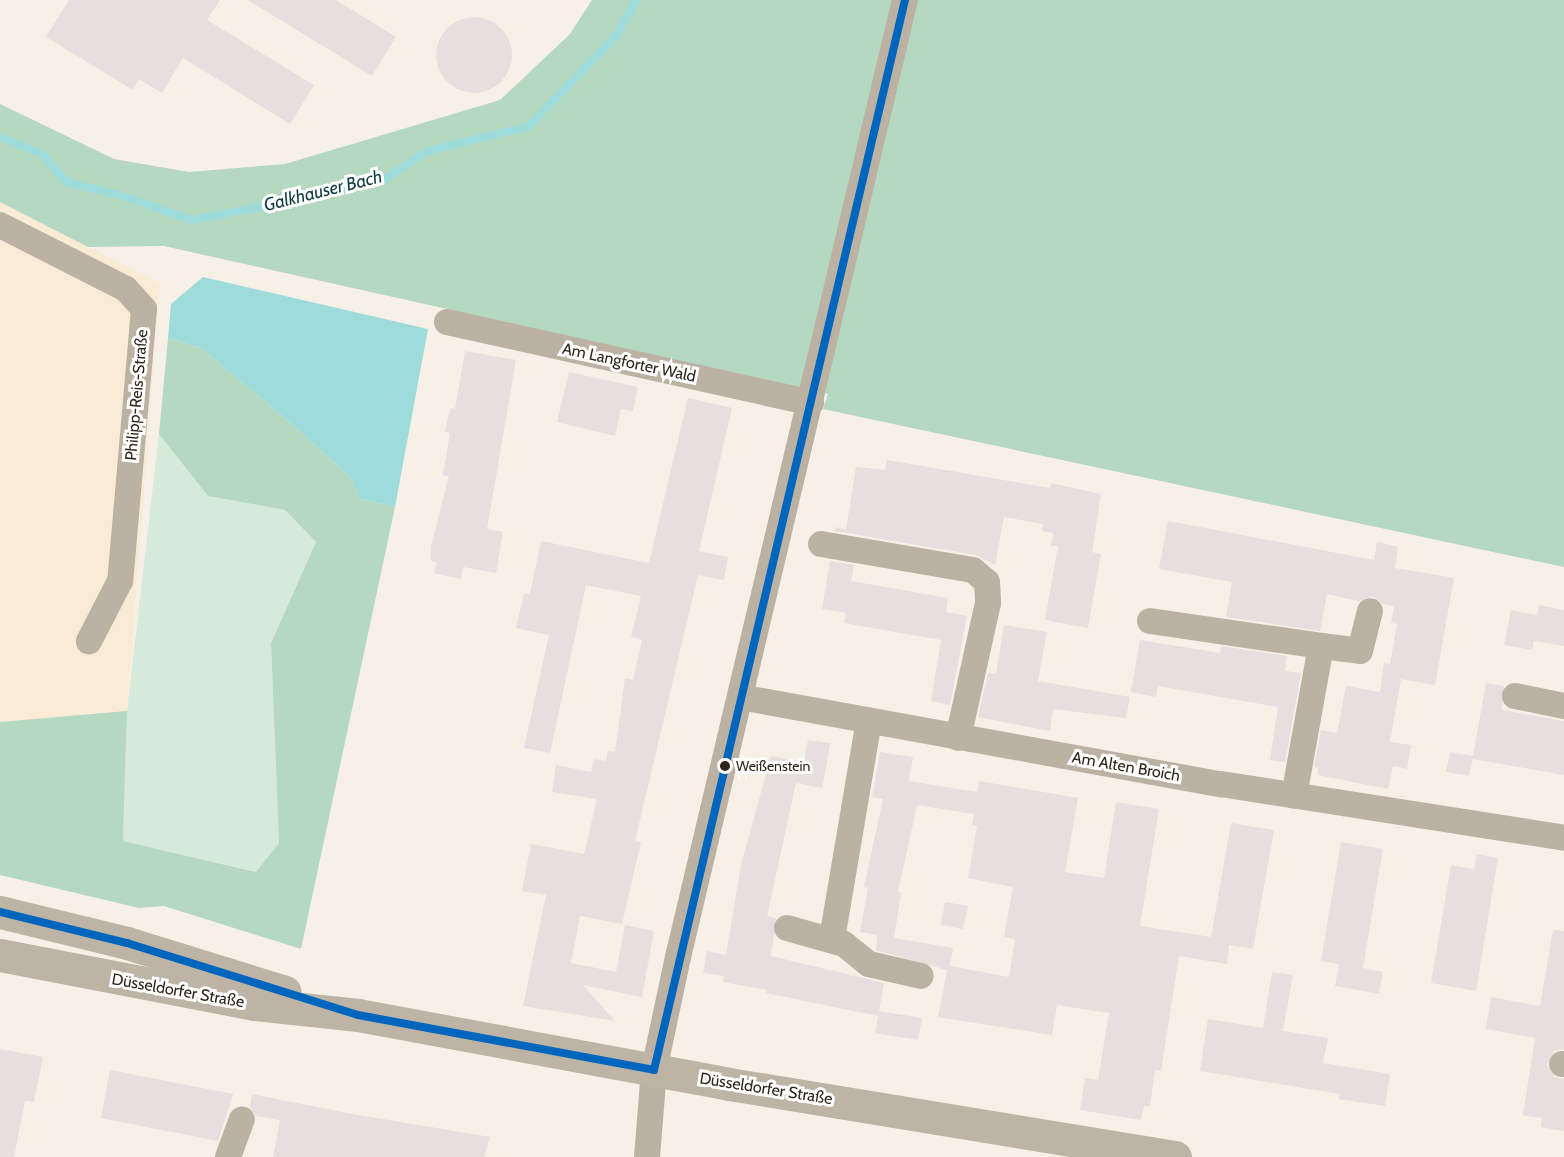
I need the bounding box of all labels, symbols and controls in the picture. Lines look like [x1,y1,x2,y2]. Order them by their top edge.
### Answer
water label: Galkhauser Bach [262,166,384,216]
street label: Philipp-Reis-Straße [122,329,152,461]
street label: Am Langforter Wald [560,339,698,387]
street label: Am Alten Broich [1070,748,1182,786]
place label: Weißenstein [736,758,810,774]
marker: Weißenstein [719,760,731,772]
street label: Düsseldorfer Straße [110,970,246,1012]
street label: Düsseldorfer Straße [698,1069,834,1109]

